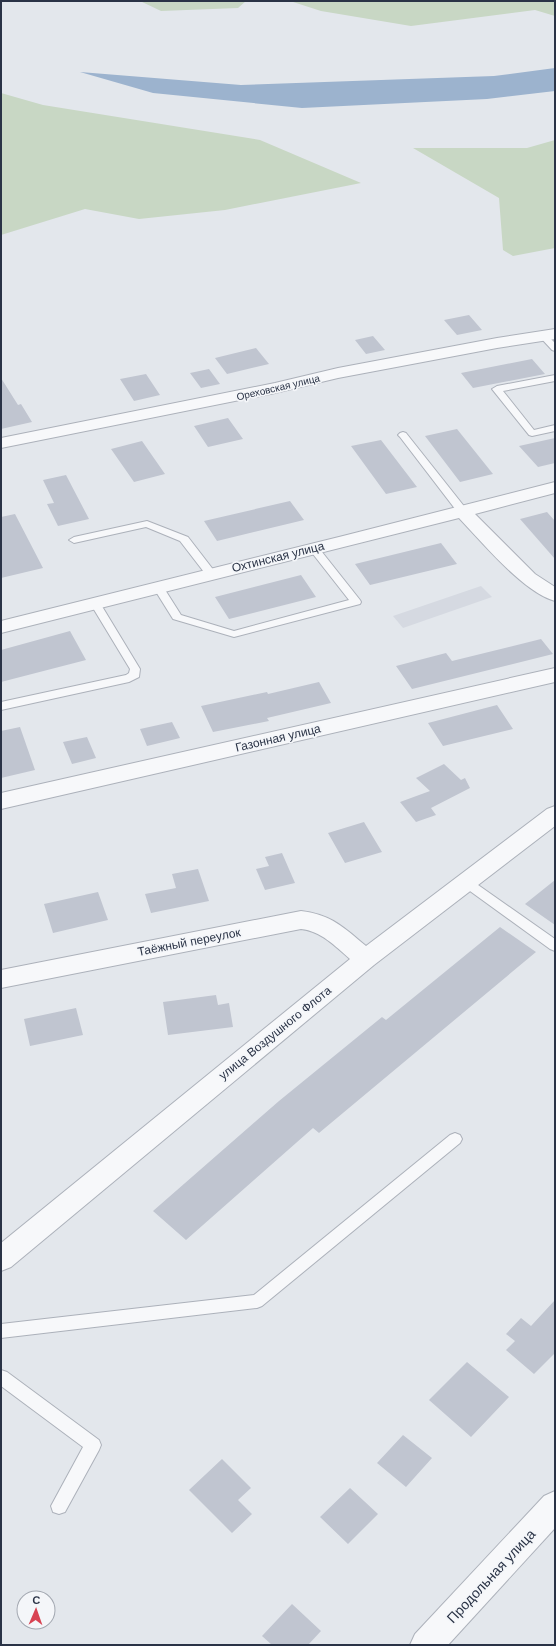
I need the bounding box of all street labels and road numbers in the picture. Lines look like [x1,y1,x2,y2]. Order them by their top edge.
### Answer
street label: Ореховская улица [235,372,321,402]
street label: Охтинская улица [230,539,326,575]
street label: Газонная улица [234,721,322,755]
street label: Таёжный переулок [136,925,242,959]
street label: улица Воздушного Флота [216,983,334,1083]
street label: Продольная улица [444,1526,539,1626]

